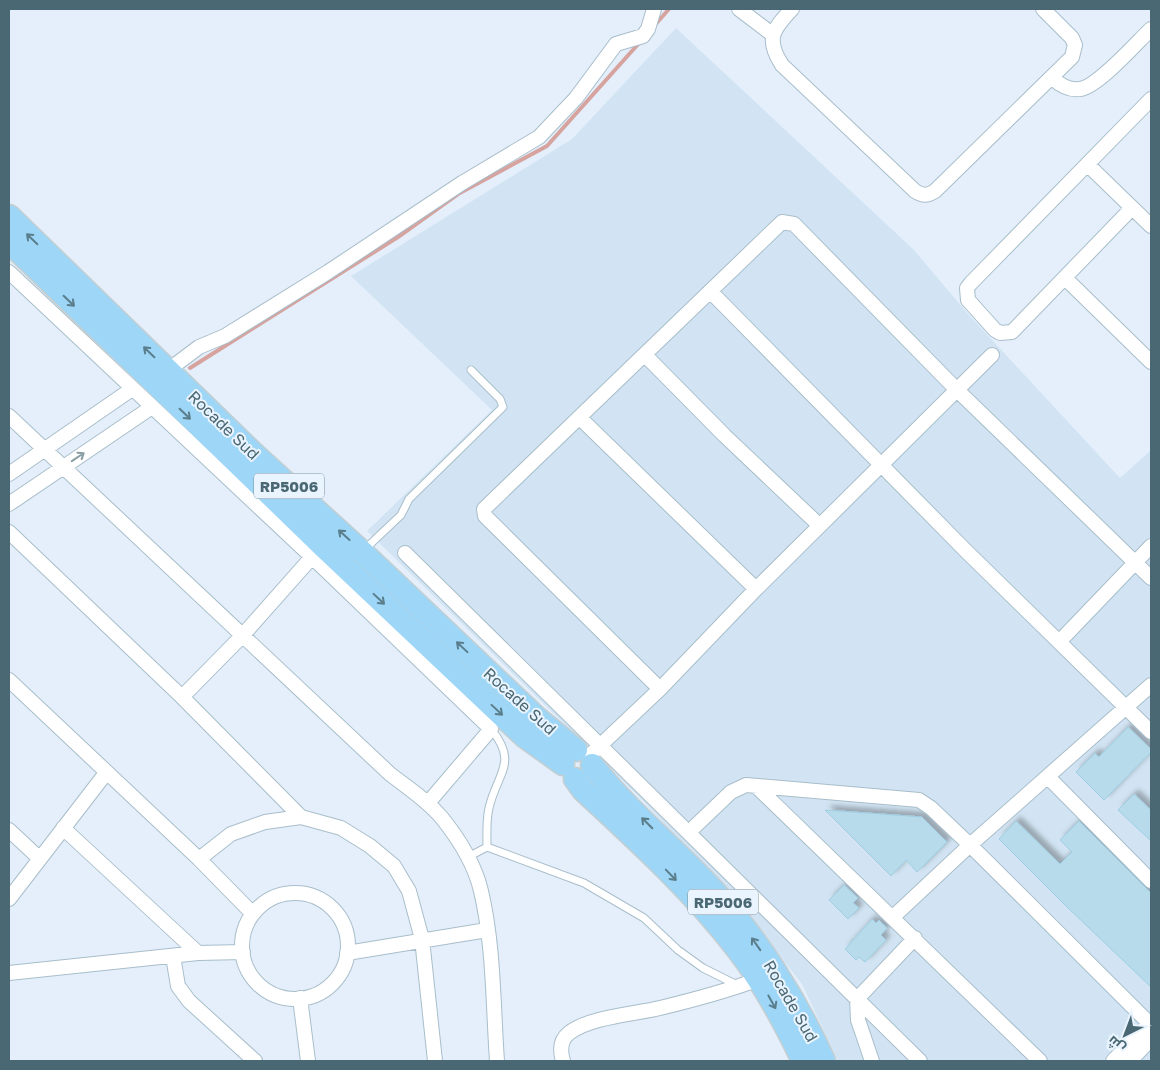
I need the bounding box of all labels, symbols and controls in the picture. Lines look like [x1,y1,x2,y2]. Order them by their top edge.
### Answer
one-way arrow [26,233,38,245]
one-way arrow [62,294,74,306]
one-way arrow [142,346,155,358]
street label: Rocade Sud [184,386,264,464]
one-way arrow [179,408,191,420]
one-way arrow [71,452,85,462]
road number: RP5006 [254,474,324,498]
one-way arrow [337,529,350,541]
one-way arrow [372,593,385,604]
one-way arrow [455,641,468,653]
street label: Rocade Sud [480,663,560,739]
one-way arrow [490,704,503,716]
one-way arrow [641,817,653,829]
one-way arrow [664,869,676,881]
road number: RP5006 [688,890,758,914]
one-way arrow [751,937,761,951]
street label: Rocade Sud [760,957,822,1045]
one-way arrow [767,994,777,1009]
north arrow [1100,1010,1150,1060]
text: ش [1104,1032,1129,1057]

